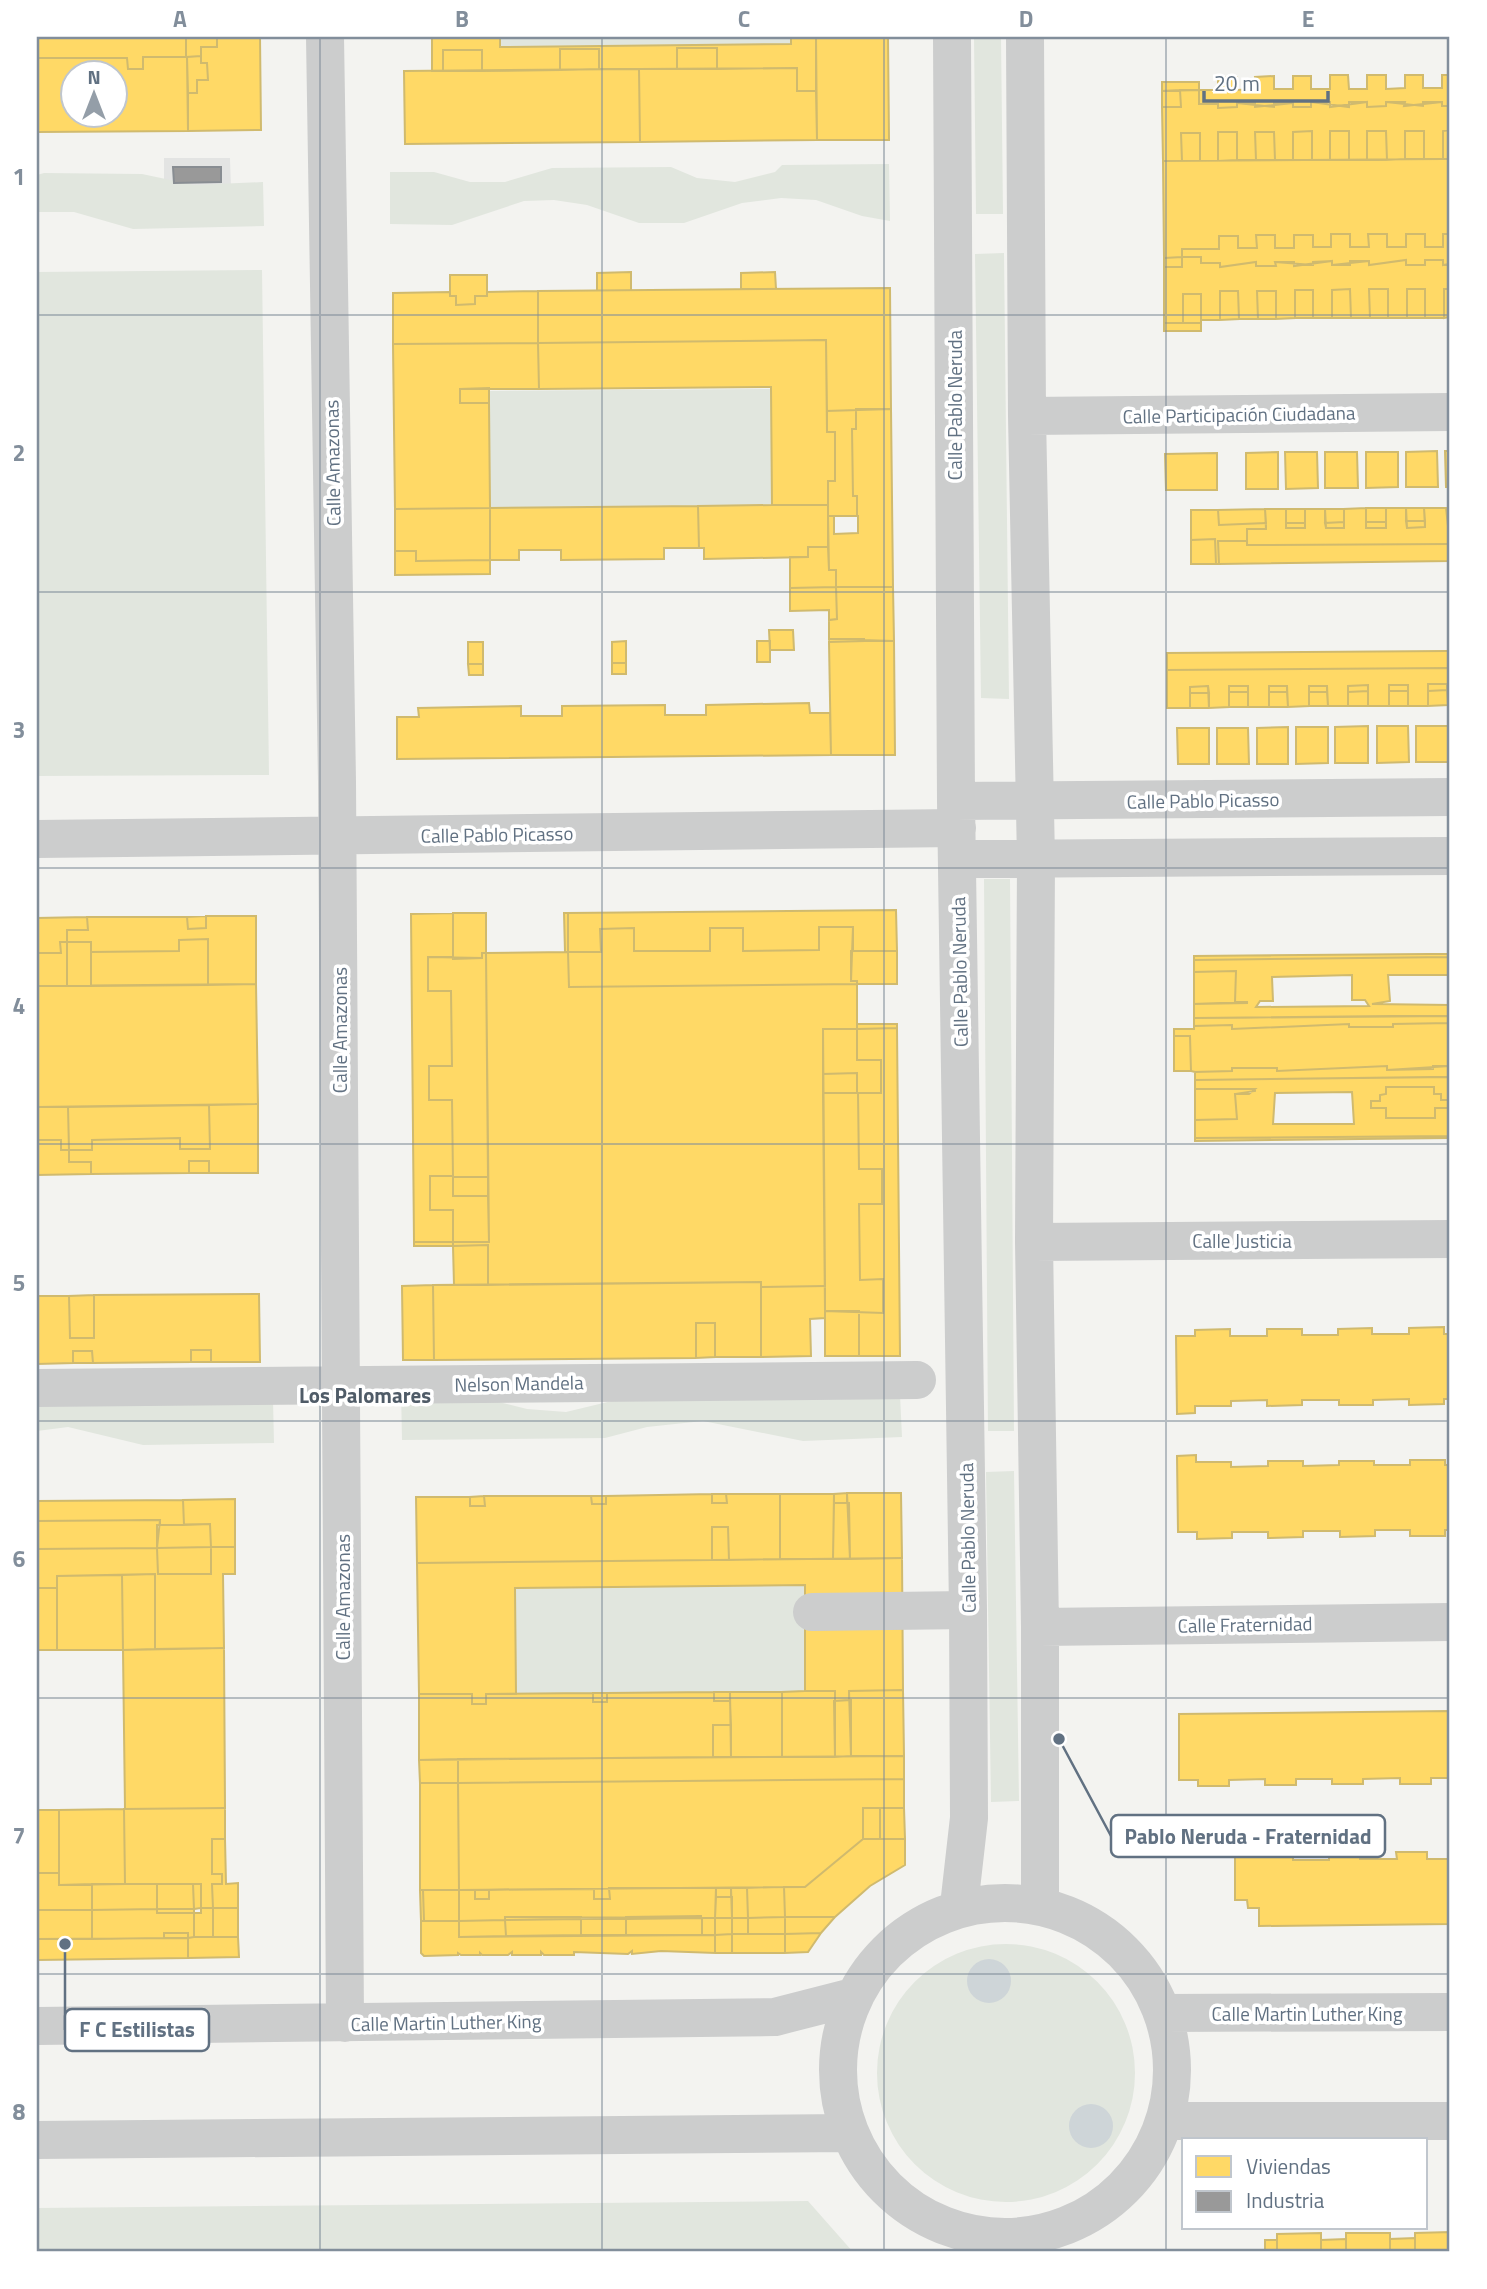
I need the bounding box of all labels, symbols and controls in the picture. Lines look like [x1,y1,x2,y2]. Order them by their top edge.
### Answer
text: A [173,1,187,36]
text: B [455,1,469,36]
text: C [738,1,750,36]
text: D [1019,1,1033,36]
text: E [1302,1,1314,36]
north arrow [60,60,130,130]
scale bar [1204,60,1328,104]
text: N [87,62,101,91]
text: 20 m [1214,67,1260,99]
text: 1 [13,159,25,194]
street label: Calle Pablo Neruda [940,329,969,480]
street label: Calle Participación Ciudadana [1122,397,1356,431]
street label: Calle Amazonas [316,399,348,526]
text: 2 [13,435,25,470]
text: 3 [13,712,25,747]
street label: Calle Pablo Picasso [1126,784,1280,816]
street label: Calle Pablo Picasso [420,818,574,850]
street label: Calle Pablo Neruda [943,896,975,1047]
street label: Calle Amazonas [325,967,354,1093]
text: 4 [13,988,25,1023]
street label: Calle Justicia [1192,1226,1292,1255]
text: 5 [13,1265,25,1300]
street label: Nelson Mandela [454,1367,584,1399]
district label: Los Palomares [299,1379,431,1411]
street label: Calle Pablo Neruda [951,1462,983,1613]
street label: Calle Amazonas [328,1534,357,1660]
text: 6 [13,1541,26,1576]
street label: Calle Fraternidad [1177,1608,1313,1640]
callout: Pablo Neruda - Fraternidad [1111,1815,1385,1857]
text: 7 [13,1818,25,1853]
text: Pablo Neruda - Fraternidad [1125,1820,1371,1852]
street label: Calle Martin Luther King [1212,1999,1403,2028]
street label: Calle Martin Luther King [350,2006,542,2038]
callout: F C Estilistas [65,2009,209,2051]
text: F C Estilistas [79,2013,195,2045]
text: 8 [13,2094,26,2129]
legend [1182,2138,1428,2230]
text: Viviendas [1246,2150,1331,2182]
text: Industria [1246,2184,1325,2216]

